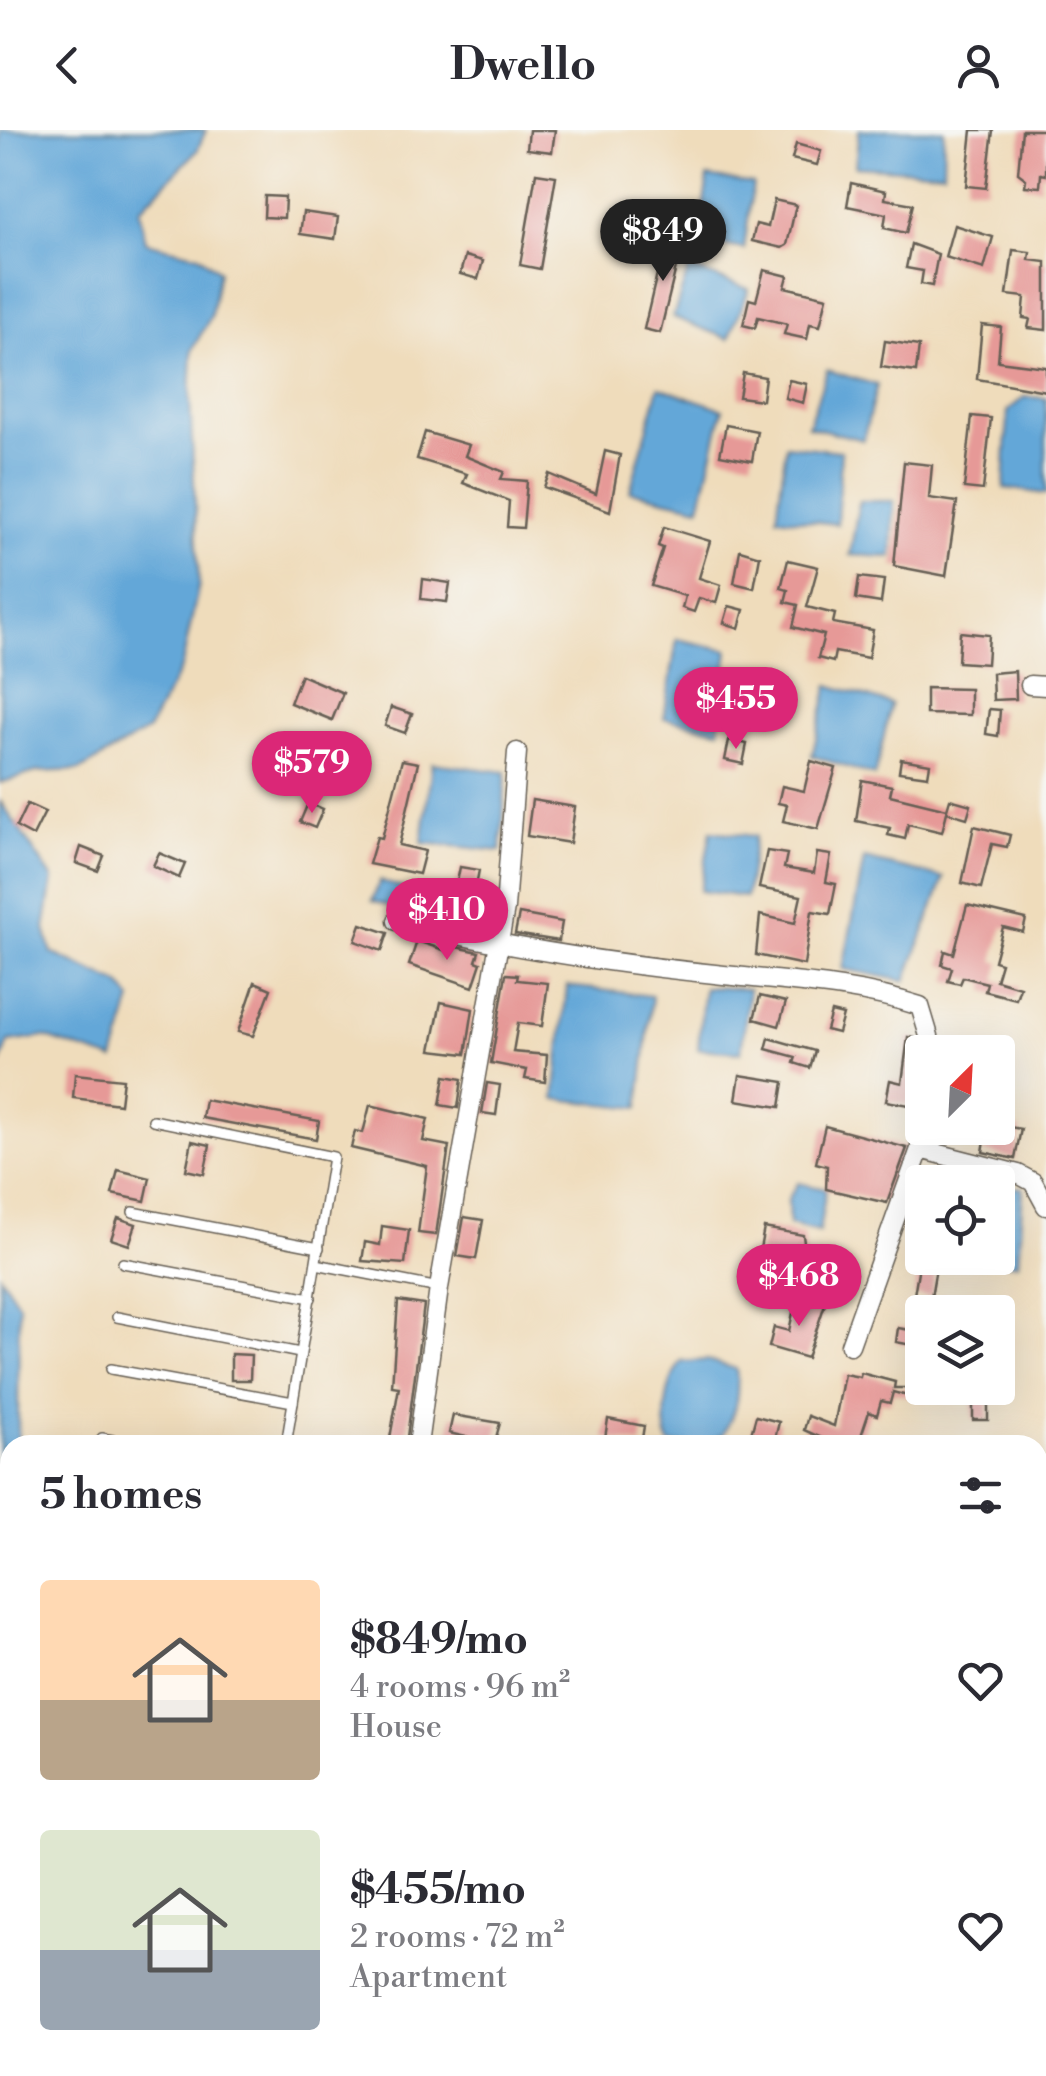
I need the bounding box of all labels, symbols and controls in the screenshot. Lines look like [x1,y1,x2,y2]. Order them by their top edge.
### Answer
text: Dwello [450,37,596,94]
icon: back [40,38,95,93]
icon: person [951,38,1006,93]
pin: $849 [604,199,722,284]
text: $849 [622,211,704,251]
pin: $455 [677,667,795,752]
text: $455 [696,679,776,719]
pin: $579 [253,731,371,816]
text: $579 [274,743,350,783]
pin: $410 [388,878,506,963]
text: $410 [408,890,486,930]
north arrow [905,1035,1015,1145]
map controls [905,1035,1015,1405]
button: locate [905,1165,1015,1275]
pin: $468 [740,1244,858,1329]
text: $468 [759,1256,840,1296]
button: layers [905,1295,1015,1405]
icon: filters [953,1468,1008,1523]
text: 5 homes [40,1469,202,1522]
text: $849/mo [350,1614,528,1667]
icon: home [120,1620,240,1740]
icon: heart [953,1653,1008,1708]
text: 4 rooms · 96 m² [350,1667,570,1707]
text: House [350,1707,442,1747]
text: $455/mo [350,1864,526,1917]
icon: home [120,1870,240,1990]
icon: heart [953,1903,1008,1958]
text: 2 rooms · 72 m² [350,1917,565,1957]
text: Apartment [350,1957,507,1997]

